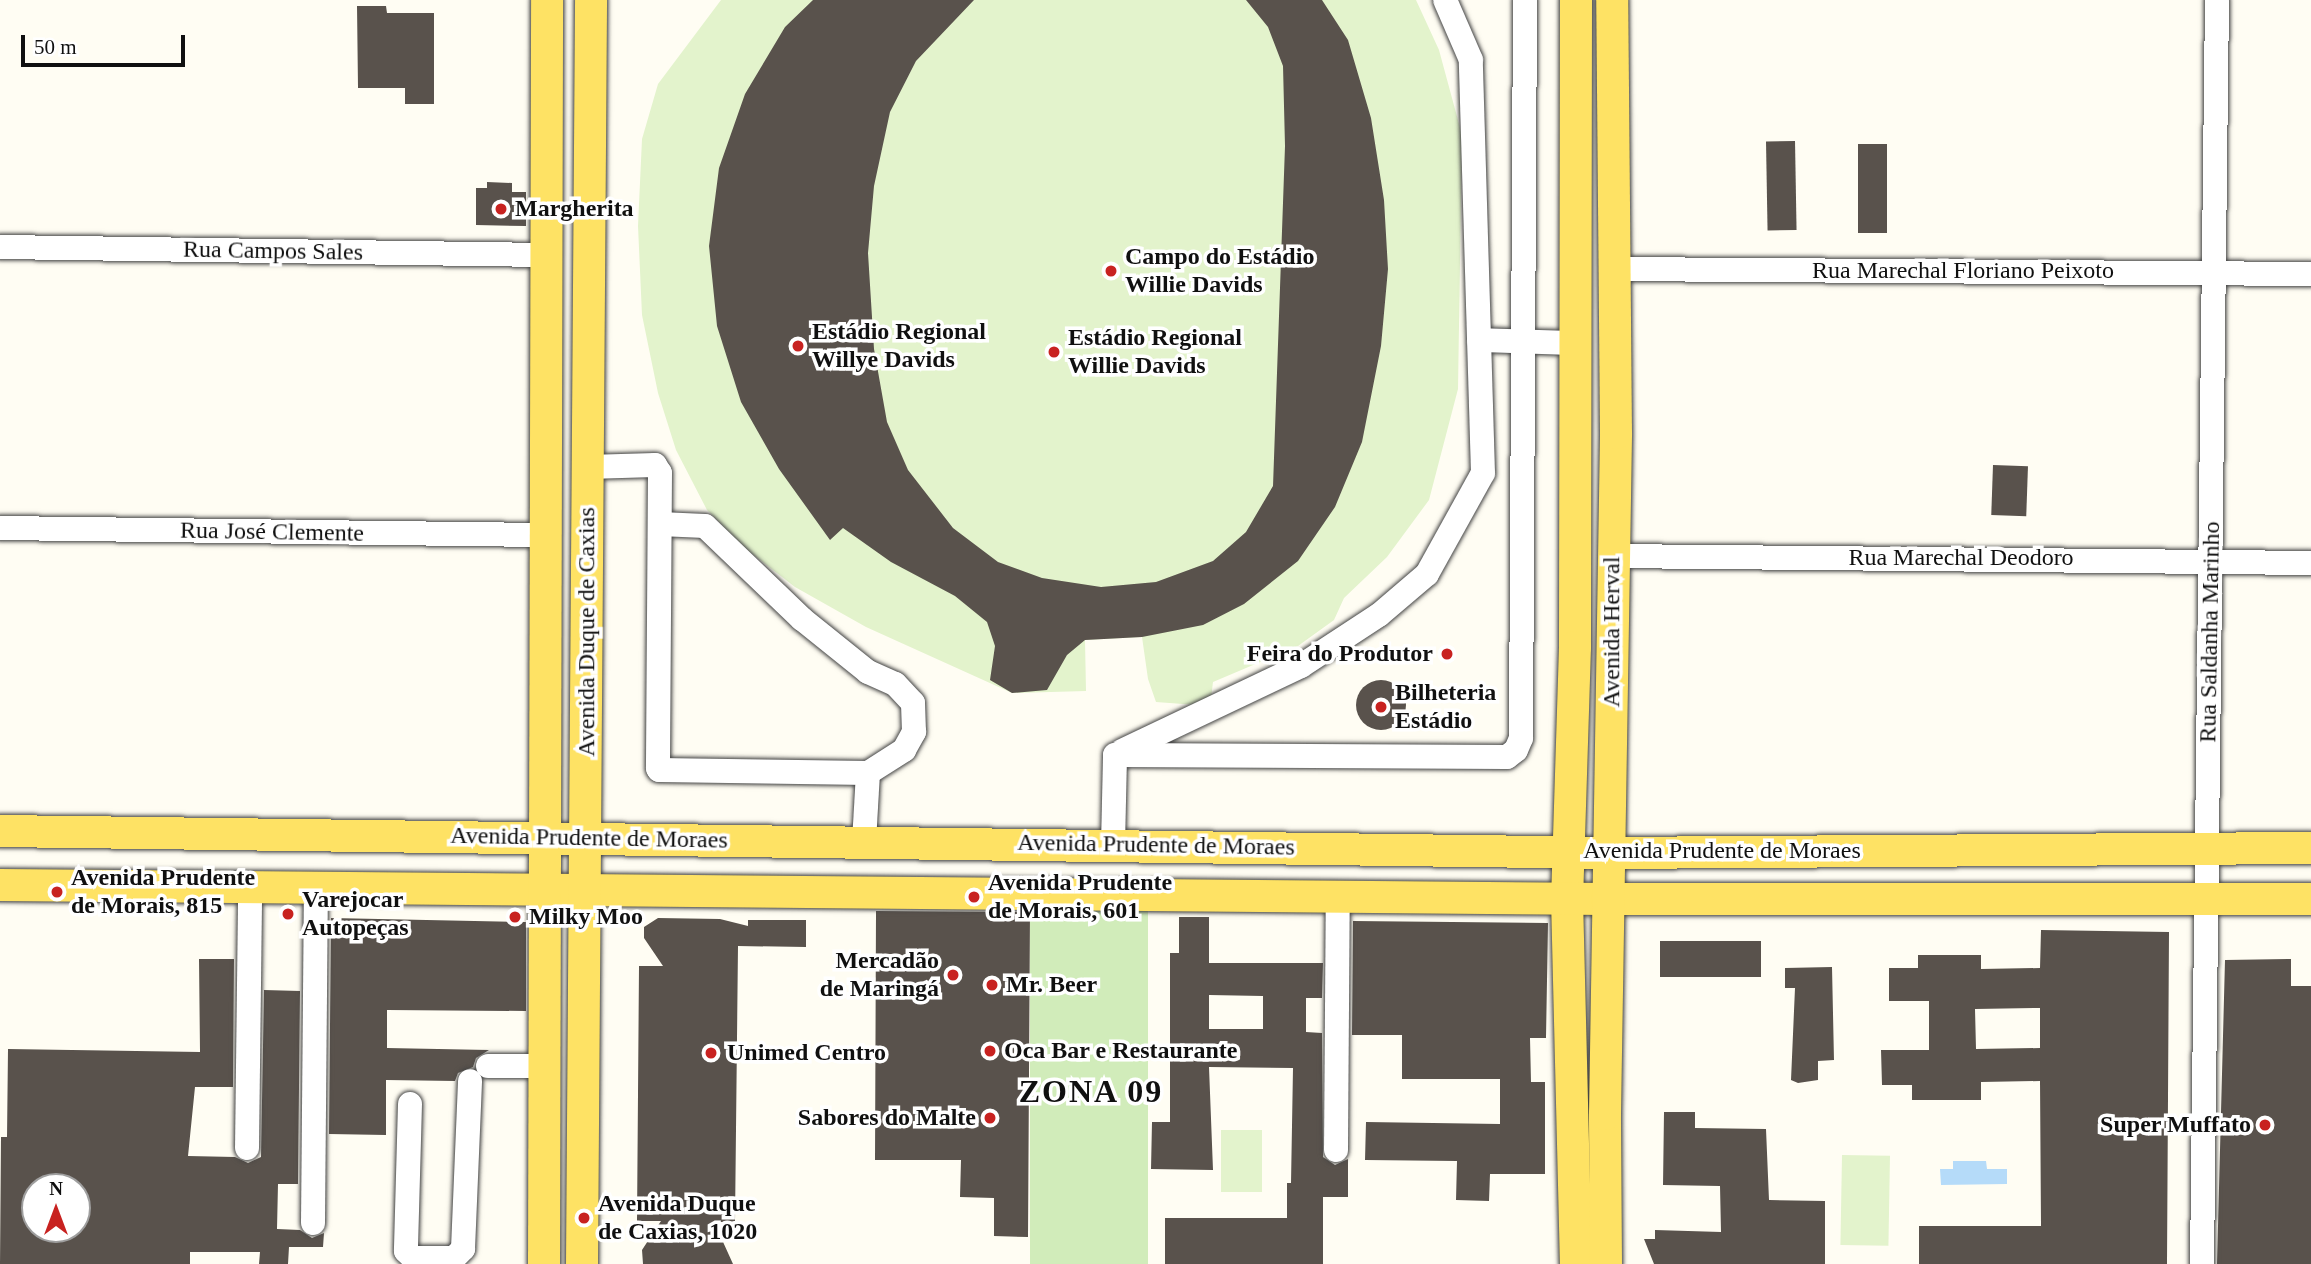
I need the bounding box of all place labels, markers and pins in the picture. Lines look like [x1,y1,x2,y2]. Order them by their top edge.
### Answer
place label: Margherita [515,195,634,223]
marker: Margherita [493,201,509,217]
place label: Campo do Estádio Willie Davids [1125,243,1314,299]
marker: Campo do Estádio Willie Davids [1103,263,1119,279]
place label: Estádio Regional Willye Davids [812,318,986,374]
place label: Estádio Regional Willie Davids [1068,324,1242,380]
marker: Estádio Regional Willye Davids [790,338,806,354]
marker: Estádio Regional Willie Davids [1046,344,1062,360]
place label: Feira do Produtor [1247,640,1433,668]
marker: Feira do Produtor [1439,646,1455,662]
place label: Bilheteria Estádio [1395,679,1496,735]
marker: Bilheteria Estádio [1373,699,1389,715]
place label: Avenida Prudente de Morais, 815 [71,864,255,920]
place label: Avenida Prudente de Morais, 601 [988,869,1172,925]
marker: Avenida Prudente de Morais, 815 [49,884,65,900]
place label: Varejocar Autopeças [302,886,409,942]
marker: Avenida Prudente de Morais, 601 [966,889,982,905]
place label: Milky Moo [529,903,643,931]
marker: Varejocar Autopeças [280,906,296,922]
marker: Milky Moo [507,909,523,925]
place label: Mercadão de Maringá [820,947,939,1003]
marker: Mercadão de Maringá [945,967,961,983]
place label: Mr. Beer [1006,971,1097,999]
marker: Mr. Beer [984,977,1000,993]
place label: Oca Bar e Restaurante [1004,1037,1238,1065]
place label: Unimed Centro [727,1039,886,1067]
marker: Unimed Centro [701,1043,721,1063]
marker: Oca Bar e Restaurante [982,1043,998,1059]
place label: Sabores do Malte [798,1104,976,1132]
marker: Sabores do Malte [982,1110,998,1126]
place label: Super Muffato [2100,1111,2251,1139]
marker: Super Muffato [2257,1117,2273,1133]
place label: Avenida Duque de Caxias, 1020 [598,1190,757,1246]
marker: Avenida Duque de Caxias, 1020 [576,1210,592,1226]

